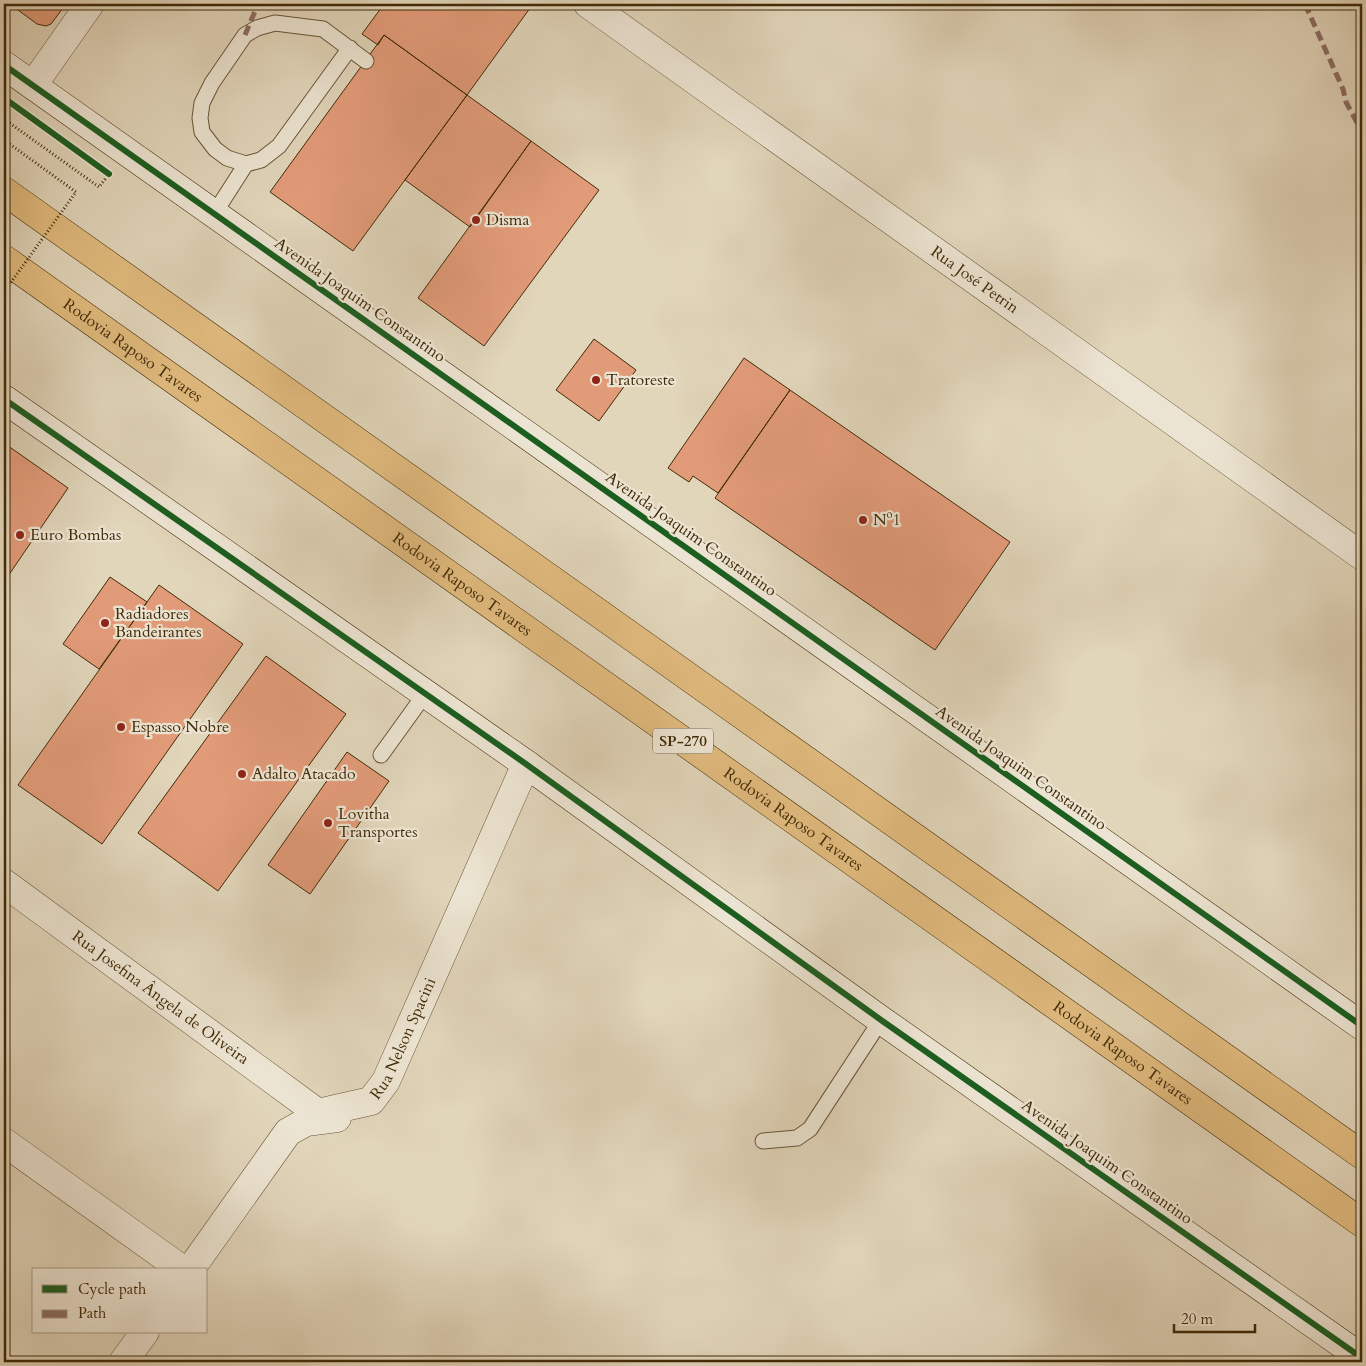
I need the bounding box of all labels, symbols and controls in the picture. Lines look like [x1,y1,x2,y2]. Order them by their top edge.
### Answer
place label: Disma [486,209,529,231]
marker: Disma [470,214,482,226]
street label: Avenida Joaquim Constantino [270,232,450,368]
street label: Rua José Petrin [926,241,1023,319]
street label: Rodovia Raposo Tavares [59,293,207,408]
place label: Tratoreste [606,369,675,391]
marker: Tratoreste [590,374,602,386]
street label: Avenida Joaquim Constantino [601,466,781,602]
place label: Nº1 [873,509,901,531]
marker: Nº1 [857,514,869,526]
place label: Euro Bombas [30,524,121,546]
street label: Rodovia Raposo Tavares [388,527,536,641]
marker: Euro Bombas [14,529,26,541]
place label: Radiadores Bandeirantes [115,603,202,643]
marker: Radiadores Bandeirantes [99,617,111,629]
street label: Avenida Joaquim Constantino [931,700,1111,836]
place label: Espasso Nobre [131,716,229,738]
marker: Espasso Nobre [115,721,127,733]
road number: SP-270 [653,728,713,754]
street label: Rodovia Raposo Tavares [719,762,868,876]
place label: Adalto Atacado [252,763,356,785]
marker: Adalto Atacado [236,768,248,780]
place label: Lovitha Transportes [338,803,418,843]
marker: Lovitha Transportes [322,817,334,829]
street label: Rua Josefina Ângela de Oliveira [68,925,253,1070]
street label: Rua Nelson Spacini [365,974,441,1104]
street label: Rodovia Raposo Tavares [1049,996,1197,1110]
street label: Avenida Joaquim Constantino [1017,1094,1197,1230]
legend [32,1268,208,1334]
text: Cycle path [78,1279,147,1299]
scale bar [1174,1301,1255,1333]
text: Path [78,1303,107,1323]
text: 20 m [1181,1309,1213,1329]

